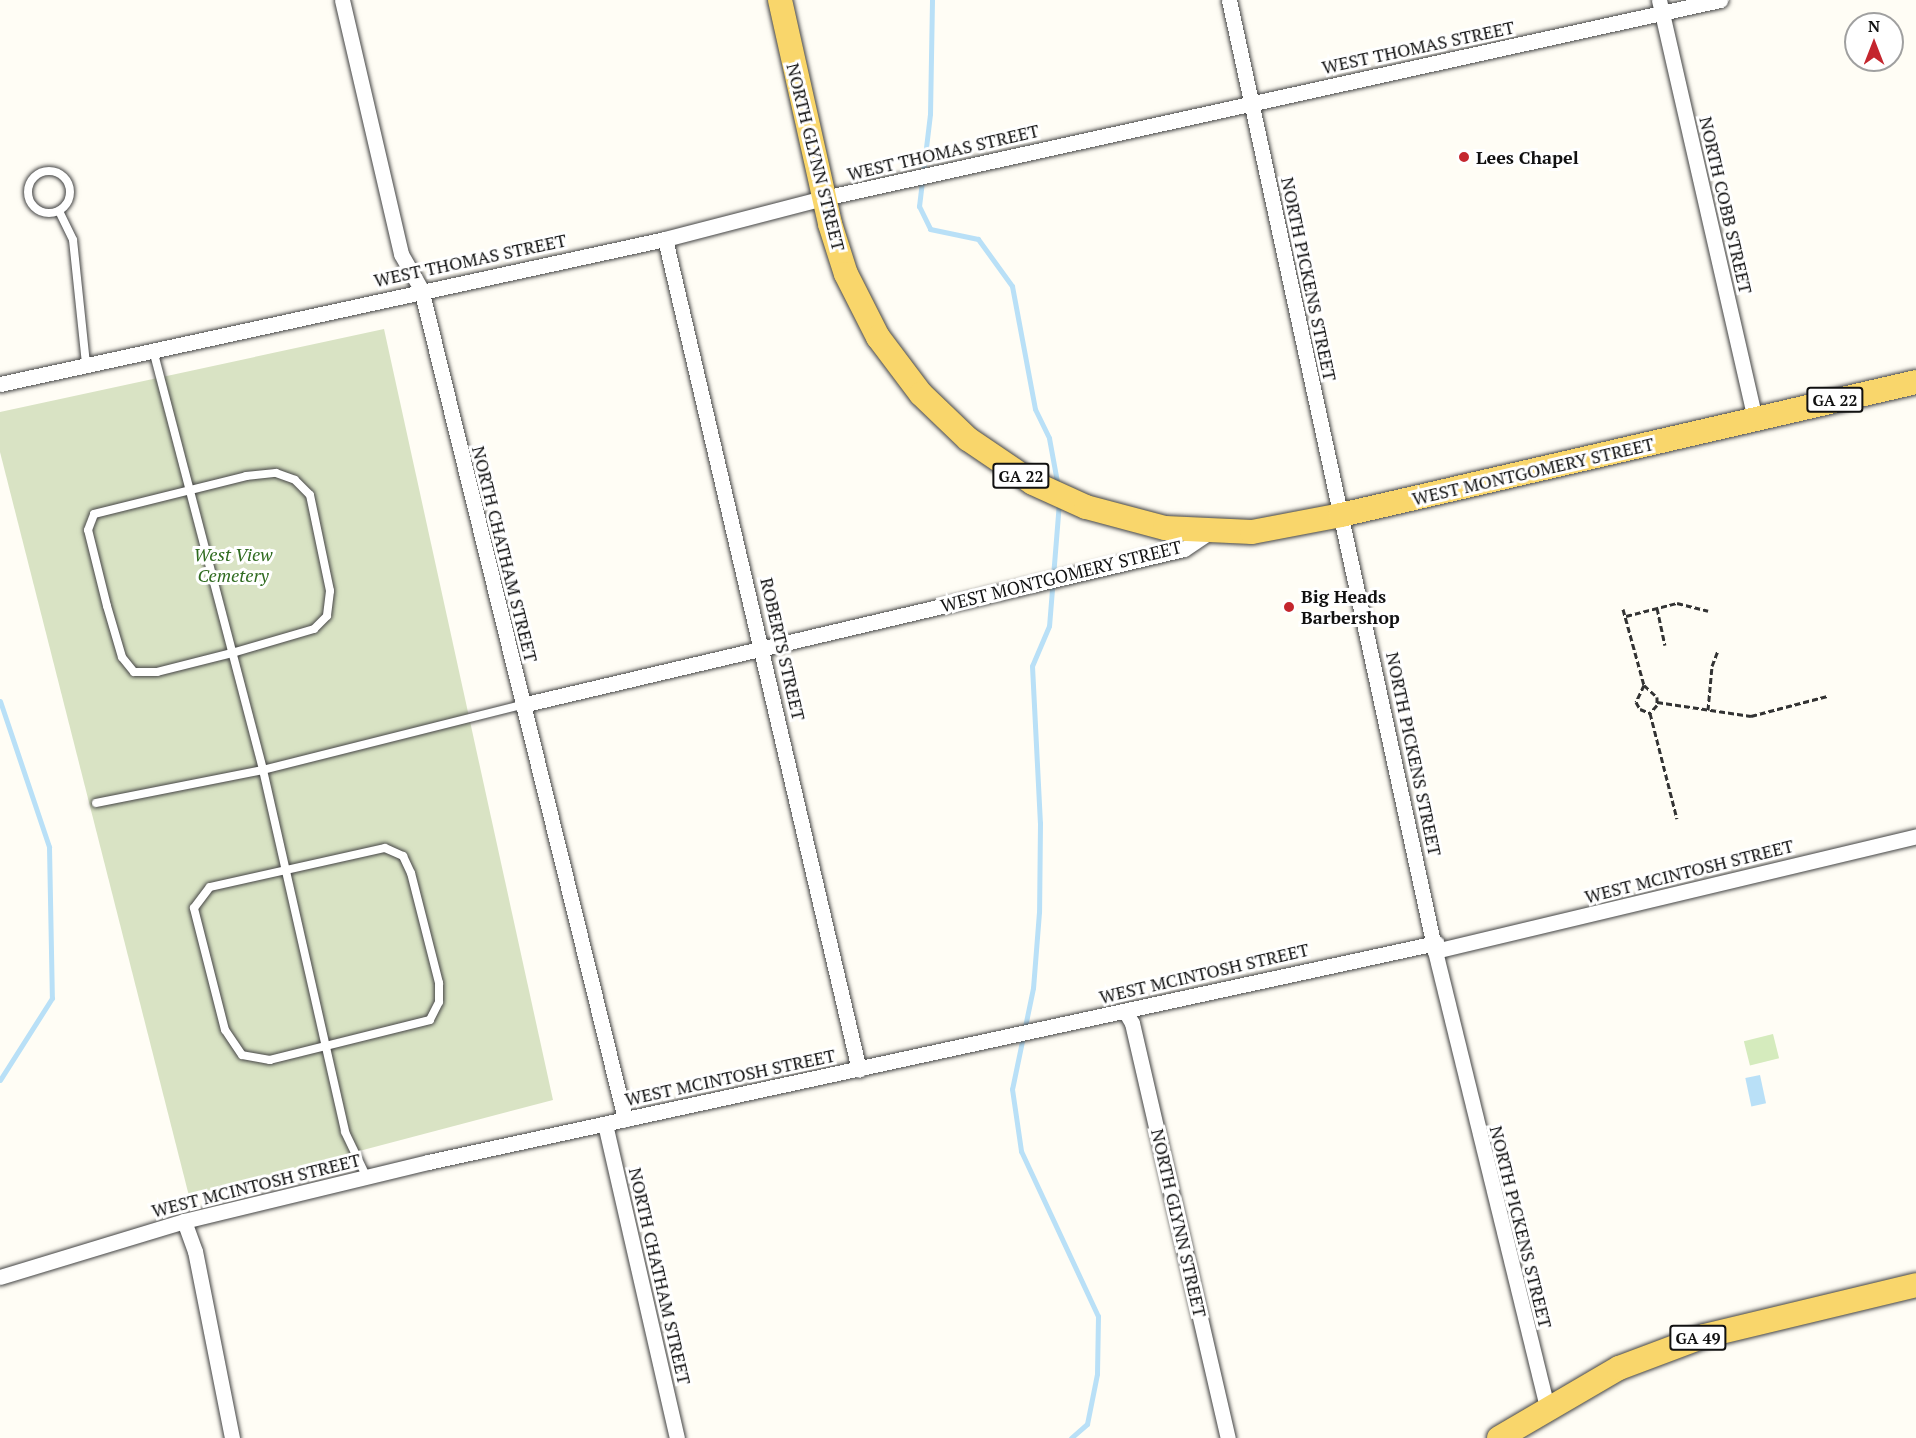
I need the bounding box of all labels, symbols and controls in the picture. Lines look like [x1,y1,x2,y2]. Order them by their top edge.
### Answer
north arrow [1844,12,1904,72]
text: N [1868,15,1880,37]
street label: WEST THOMAS STREET [1320,16,1516,78]
street label: NORTH GLYNN STREET [782,61,850,253]
street label: NORTH COBB STREET [1695,114,1757,296]
street label: WEST THOMAS STREET [845,119,1041,185]
place label: Lees Chapel [1476,146,1579,168]
marker: Lees Chapel [1457,150,1471,164]
street label: NORTH PICKENS STREET [1277,175,1341,383]
street label: WEST THOMAS STREET [372,229,568,291]
road number: GA 22 [1805,387,1865,413]
street label: WEST MONTGOMERY STREET [1410,433,1656,509]
street label: NORTH CHATHAM STREET [468,444,542,664]
road number: GA 22 [991,463,1051,489]
street label: WEST MONTGOMERY STREET [938,536,1184,616]
park label: West View Cemetery [193,544,273,586]
street label: ROBERTS STREET [756,576,810,722]
place label: Big Heads Barbershop [1301,586,1400,628]
marker: Big Heads Barbershop [1282,600,1296,614]
street label: NORTH PICKENS STREET [1382,650,1446,858]
street label: WEST MCINTOSH STREET [1582,835,1796,907]
street label: WEST MCINTOSH STREET [1097,938,1311,1008]
street label: WEST MCINTOSH STREET [623,1044,837,1110]
street label: NORTH PICKENS STREET [1485,1123,1557,1331]
street label: NORTH GLYNN STREET [1147,1127,1211,1319]
street label: WEST MCINTOSH STREET [149,1149,363,1221]
street label: NORTH CHATHAM STREET [624,1165,696,1387]
road number: GA 49 [1668,1325,1728,1351]

